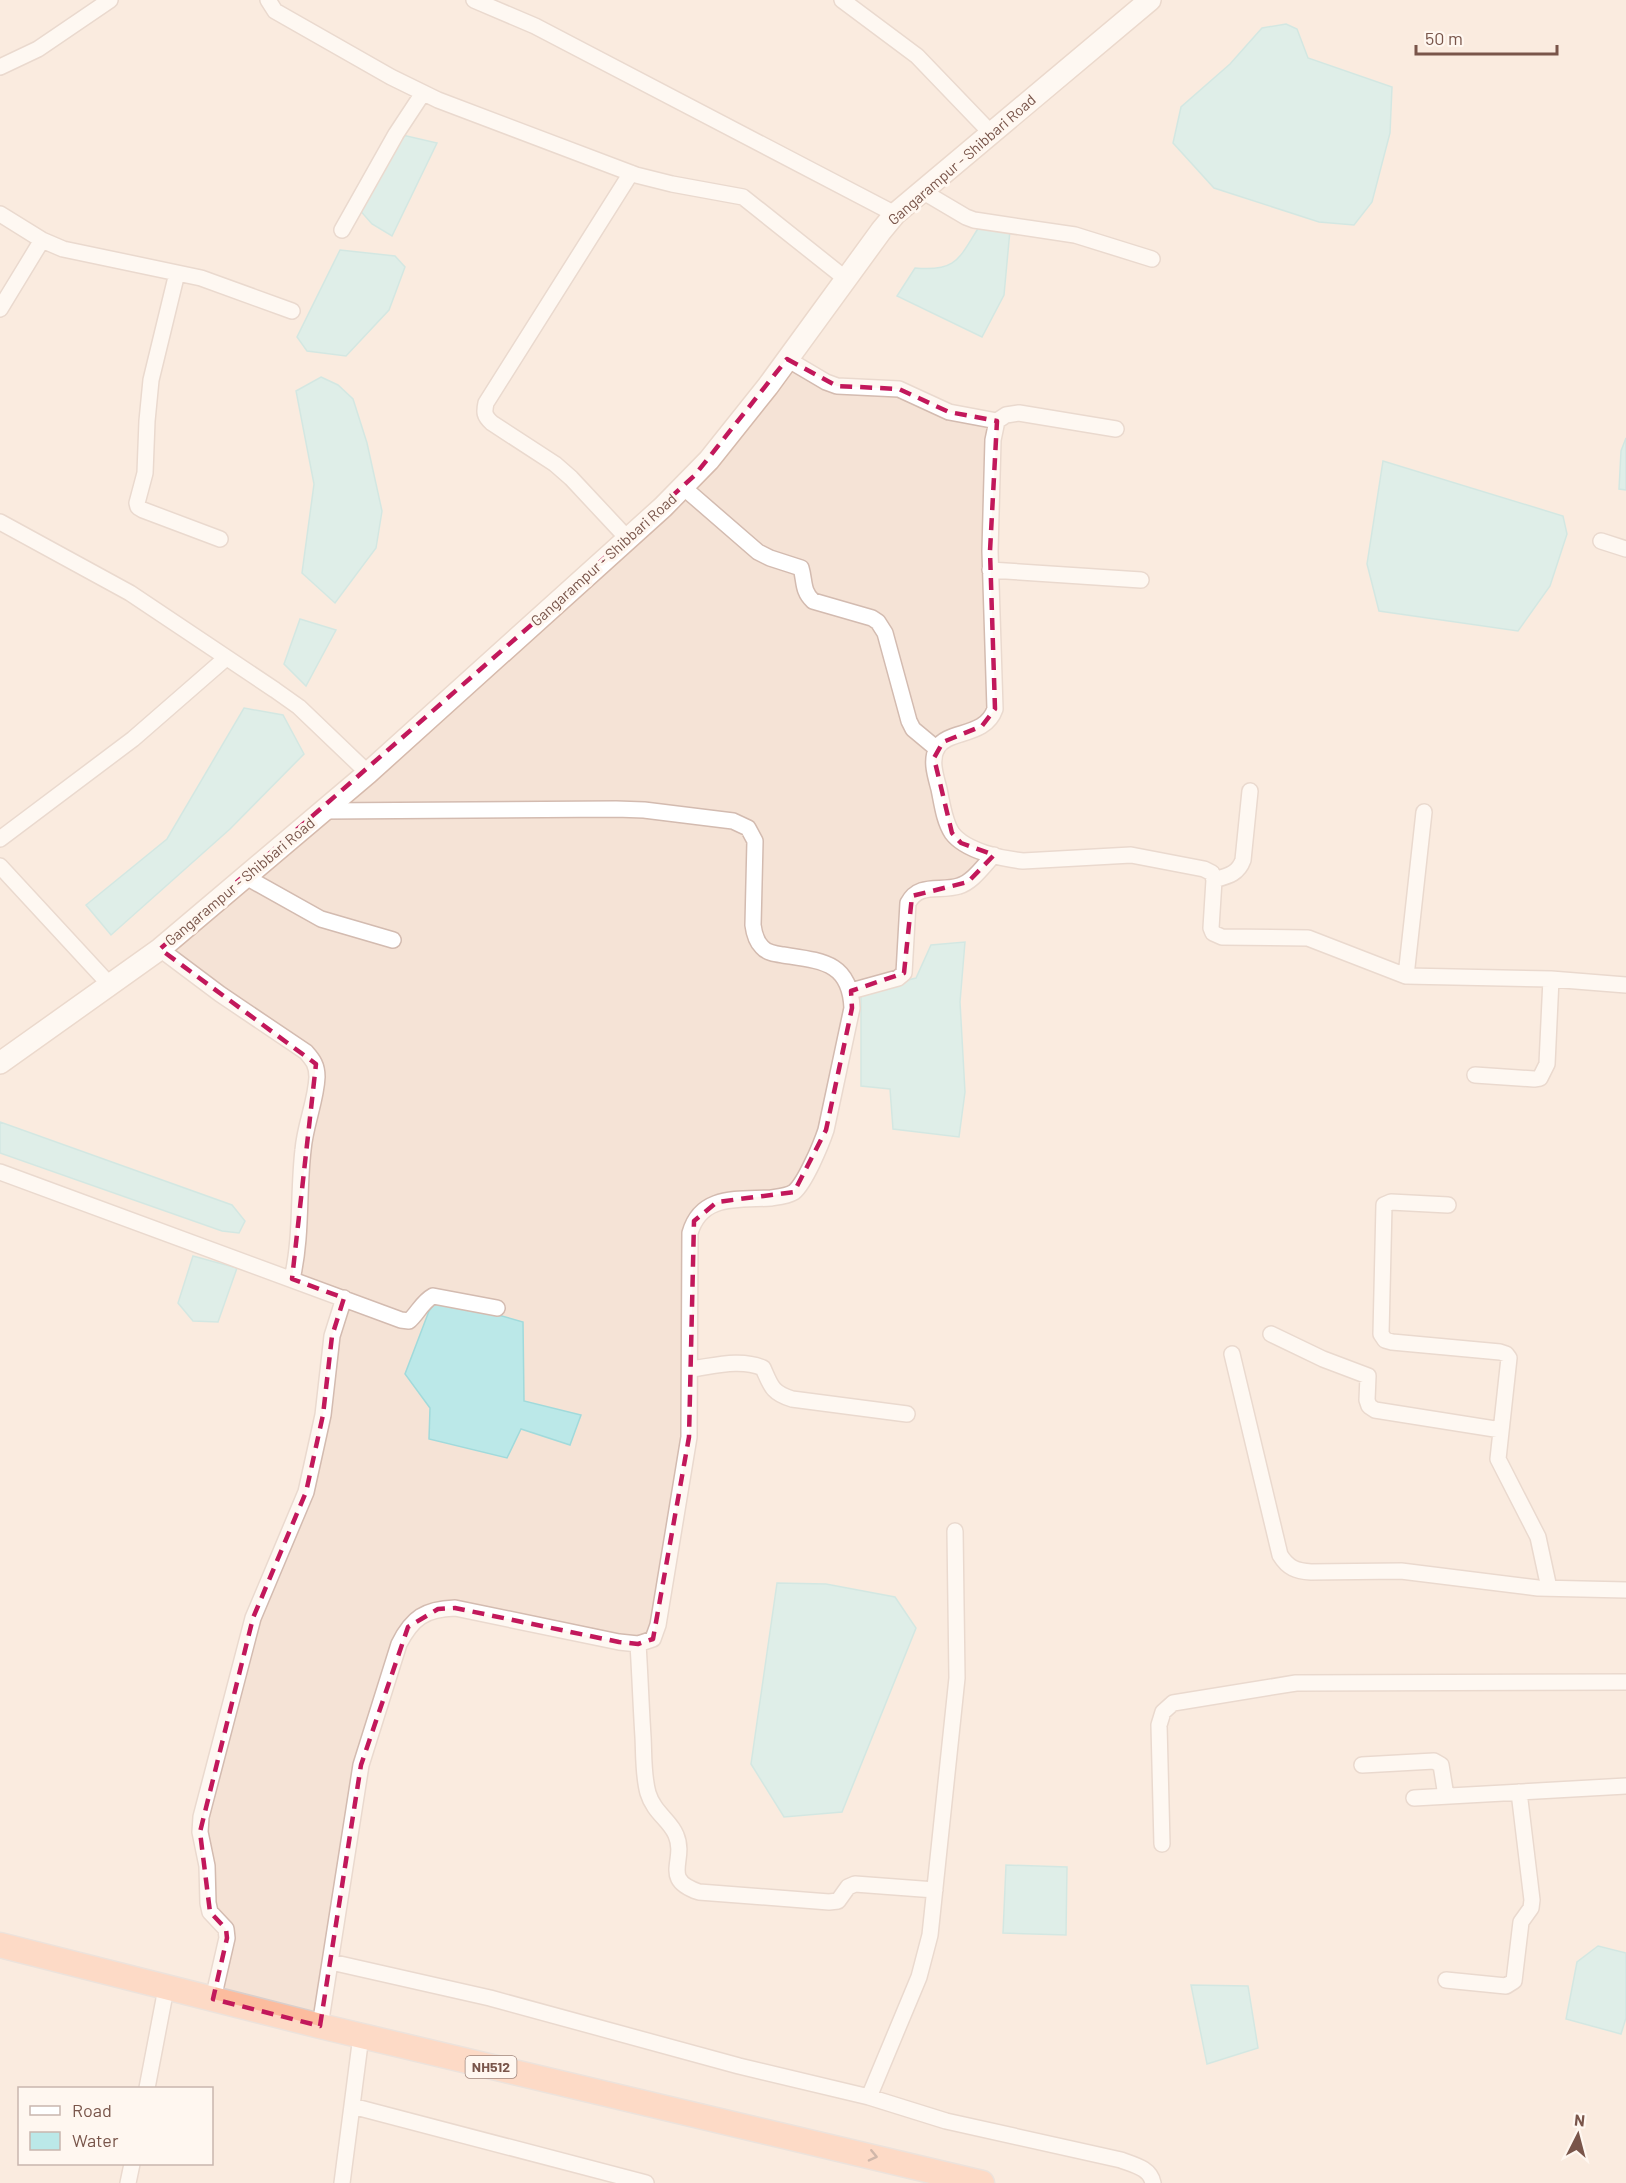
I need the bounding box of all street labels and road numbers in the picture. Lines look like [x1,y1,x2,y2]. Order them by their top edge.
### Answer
street label: Gangarampur - Shibbari Road [884,90,1039,228]
street label: Gangarampur - Shibbari Road [527,489,680,629]
street label: Gangarampur - Shibbari Road [161,813,318,949]
road number: NH512 [466,2056,516,2078]

